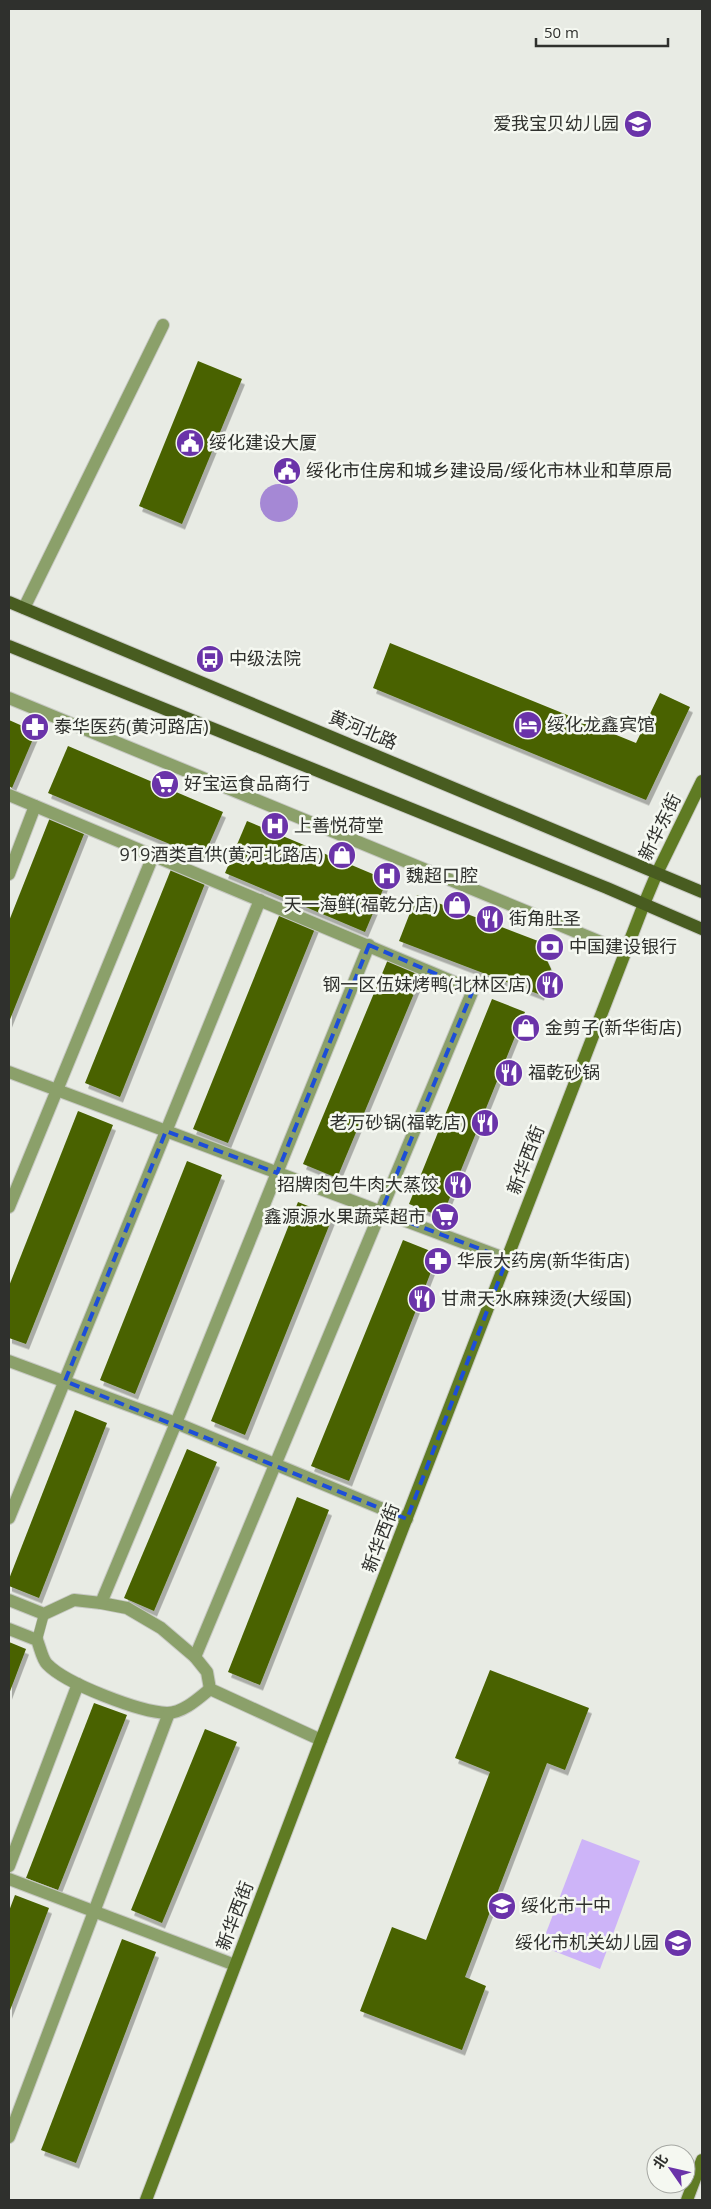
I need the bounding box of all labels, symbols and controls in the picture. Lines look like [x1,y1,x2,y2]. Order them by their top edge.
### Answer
scale bar [536,15,668,47]
text: 50 m [544,22,579,42]
school or university icon: 爱我宝贝幼儿园 [623,109,653,139]
place label: 爱我宝贝幼儿园 [493,111,619,135]
public building icon: 绥化建设大厦 [175,428,205,458]
place label: 绥化建设大厦 [209,430,317,454]
public building icon: 绥化市住房和城乡建设局/绥化市林业和草原局 [272,456,302,486]
place label: 绥化市住房和城乡建设局/绥化市林业和草原局 [306,458,673,482]
bus stop icon: 中级法院 [195,644,225,674]
place label: 中级法院 [229,646,301,670]
street label: 黄河北路 [326,704,401,754]
hotel icon: 绥化龙鑫宾馆 [513,710,543,740]
pharmacy icon: 泰华医药(黄河路店) [20,712,50,742]
place label: 绥化龙鑫宾馆 [547,712,655,736]
place label: 泰华医药(黄河路店) [54,714,209,738]
supermarket icon: 好宝运食品商行 [150,769,180,799]
place label: 好宝运食品商行 [184,771,310,795]
street label: 新华东街 [633,789,686,864]
hospital icon: 上善悦荷堂 [260,811,290,841]
place label: 上善悦荷堂 [294,813,384,837]
shop icon: 919酒类直供(黄河北路店) [327,840,357,870]
place label: 919酒类直供(黄河北路店) [120,842,323,866]
hospital icon: 魏超口腔 [372,861,402,891]
place label: 魏超口腔 [406,863,478,887]
shop icon: 天一海鲜(福乾分店) [442,890,472,920]
place label: 天一海鲜(福乾分店) [283,892,438,916]
restaurant icon: 街角肚圣 [475,904,505,934]
place label: 街角肚圣 [509,906,581,930]
bank icon: 中国建设银行 [535,932,565,962]
place label: 中国建设银行 [569,934,677,958]
restaurant icon: 钢一区伍妹烤鸭(北林区店) [535,970,565,1000]
place label: 钢一区伍妹烤鸭(北林区店) [322,972,531,996]
shop icon: 金剪子(新华街店) [511,1013,541,1043]
place label: 金剪子(新华街店) [545,1015,682,1039]
restaurant icon: 福乾砂锅 [494,1058,524,1088]
place label: 福乾砂锅 [528,1060,600,1084]
restaurant icon: 老万砂锅(福乾店) [470,1108,500,1138]
place label: 老万砂锅(福乾店) [329,1110,466,1134]
street label: 新华西街 [501,1122,549,1198]
restaurant icon: 招牌肉包牛肉大蒸饺 [443,1170,473,1200]
place label: 招牌肉包牛肉大蒸饺 [277,1172,439,1196]
supermarket icon: 鑫源源水果蔬菜超市 [430,1202,460,1232]
place label: 鑫源源水果蔬菜超市 [264,1204,426,1228]
pharmacy icon: 华辰大药房(新华街店) [423,1246,453,1276]
place label: 华辰大药房(新华街店) [457,1248,630,1272]
restaurant icon: 甘肃天水麻辣烫(大绥国) [407,1284,437,1314]
place label: 甘肃天水麻辣烫(大绥国) [441,1286,632,1310]
street label: 新华西街 [356,1500,404,1576]
street label: 新华西街 [210,1878,258,1954]
school or university icon: 绥化市十中 [487,1891,517,1921]
place label: 绥化市十中 [521,1893,611,1917]
school or university icon: 绥化市机关幼儿园 [663,1928,693,1958]
place label: 绥化市机关幼儿园 [515,1930,659,1954]
north arrow [646,2144,696,2194]
text: 北 [648,2150,672,2173]

